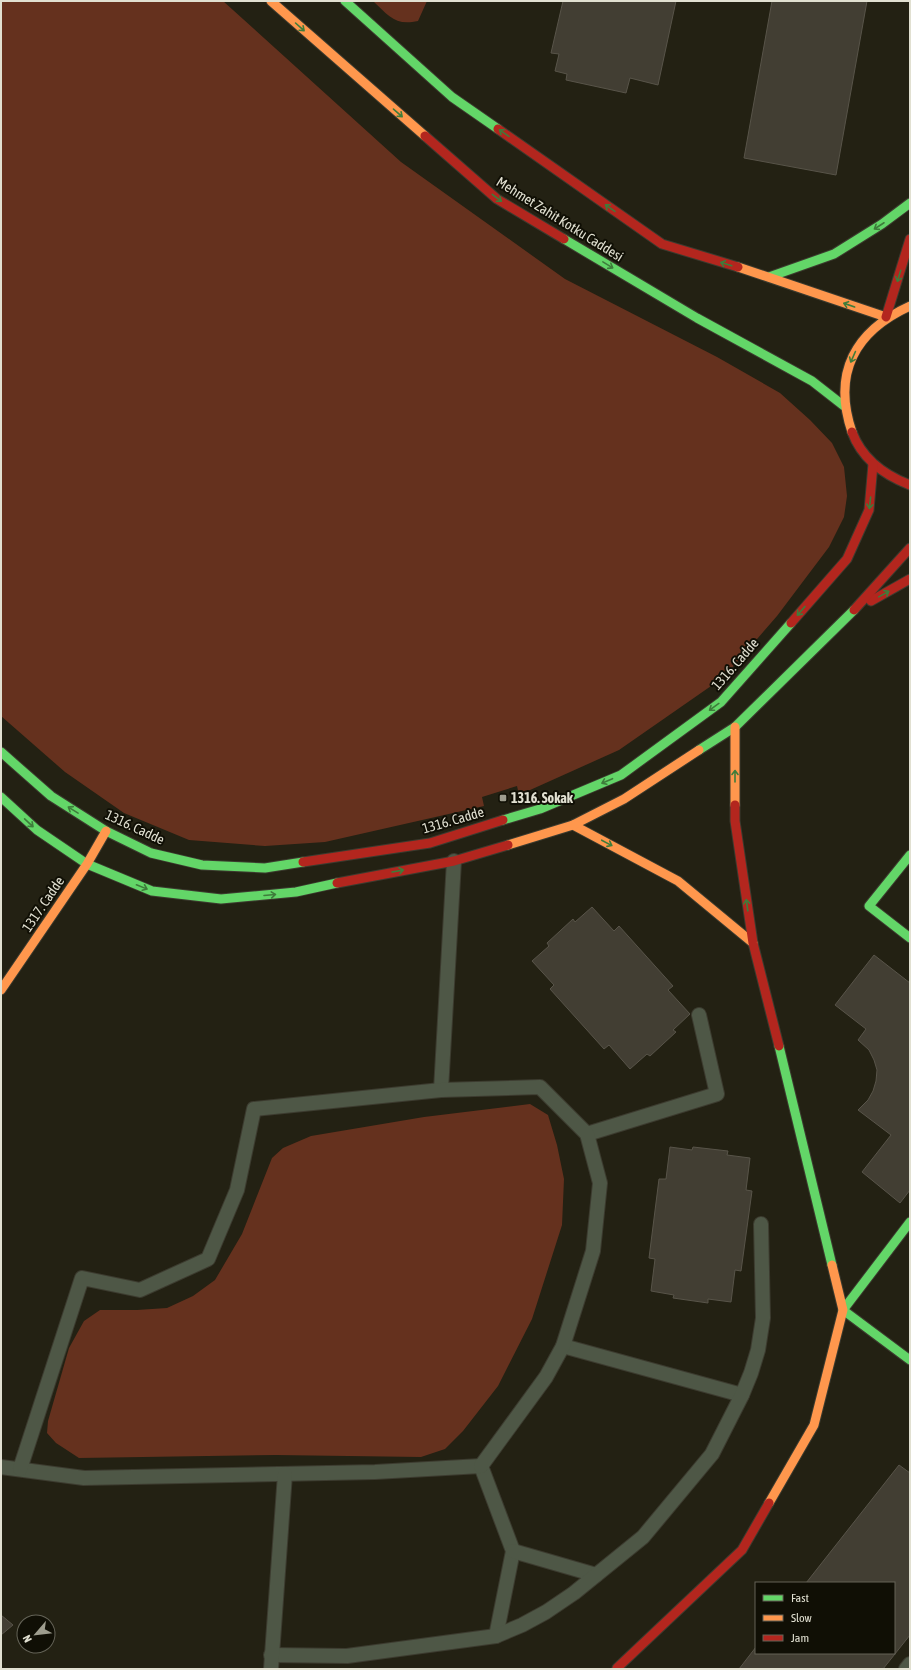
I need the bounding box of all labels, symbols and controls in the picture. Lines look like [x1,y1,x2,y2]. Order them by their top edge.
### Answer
one-way arrow [295,23,305,32]
one-way arrow [393,108,403,117]
one-way arrow [498,129,509,137]
street label: Mehmet Zahit Kotku Caddesi [494,173,626,265]
one-way arrow [491,193,502,202]
one-way arrow [605,204,616,212]
one-way arrow [873,222,884,230]
one-way arrow [719,260,732,267]
one-way arrow [602,261,614,269]
one-way arrow [895,269,902,282]
one-way arrow [843,300,855,308]
one-way arrow [848,351,856,363]
one-way arrow [866,496,873,509]
one-way arrow [878,589,890,597]
one-way arrow [796,606,806,616]
street label: 1316. Cadde [708,635,762,693]
one-way arrow [708,703,719,711]
one-way arrow [731,770,739,783]
one-way arrow [601,777,613,785]
place label: 1316. Sokak [511,790,574,806]
marker: 1316. Sokak [498,793,508,803]
street label: 1316. Cadde [420,804,486,836]
one-way arrow [68,806,79,814]
street label: 1316. Cadde [103,806,167,848]
one-way arrow [24,819,34,828]
one-way arrow [601,840,613,848]
one-way arrow [391,867,404,875]
street label: 1317. Cadde [19,873,67,935]
one-way arrow [135,883,147,891]
one-way arrow [263,891,276,898]
one-way arrow [743,899,751,912]
legend [755,1582,895,1654]
text: Fast [791,1591,809,1605]
text: Slow [791,1611,812,1625]
north arrow [16,1614,56,1654]
text: Jam [791,1631,809,1645]
text: N [20,1633,34,1644]

